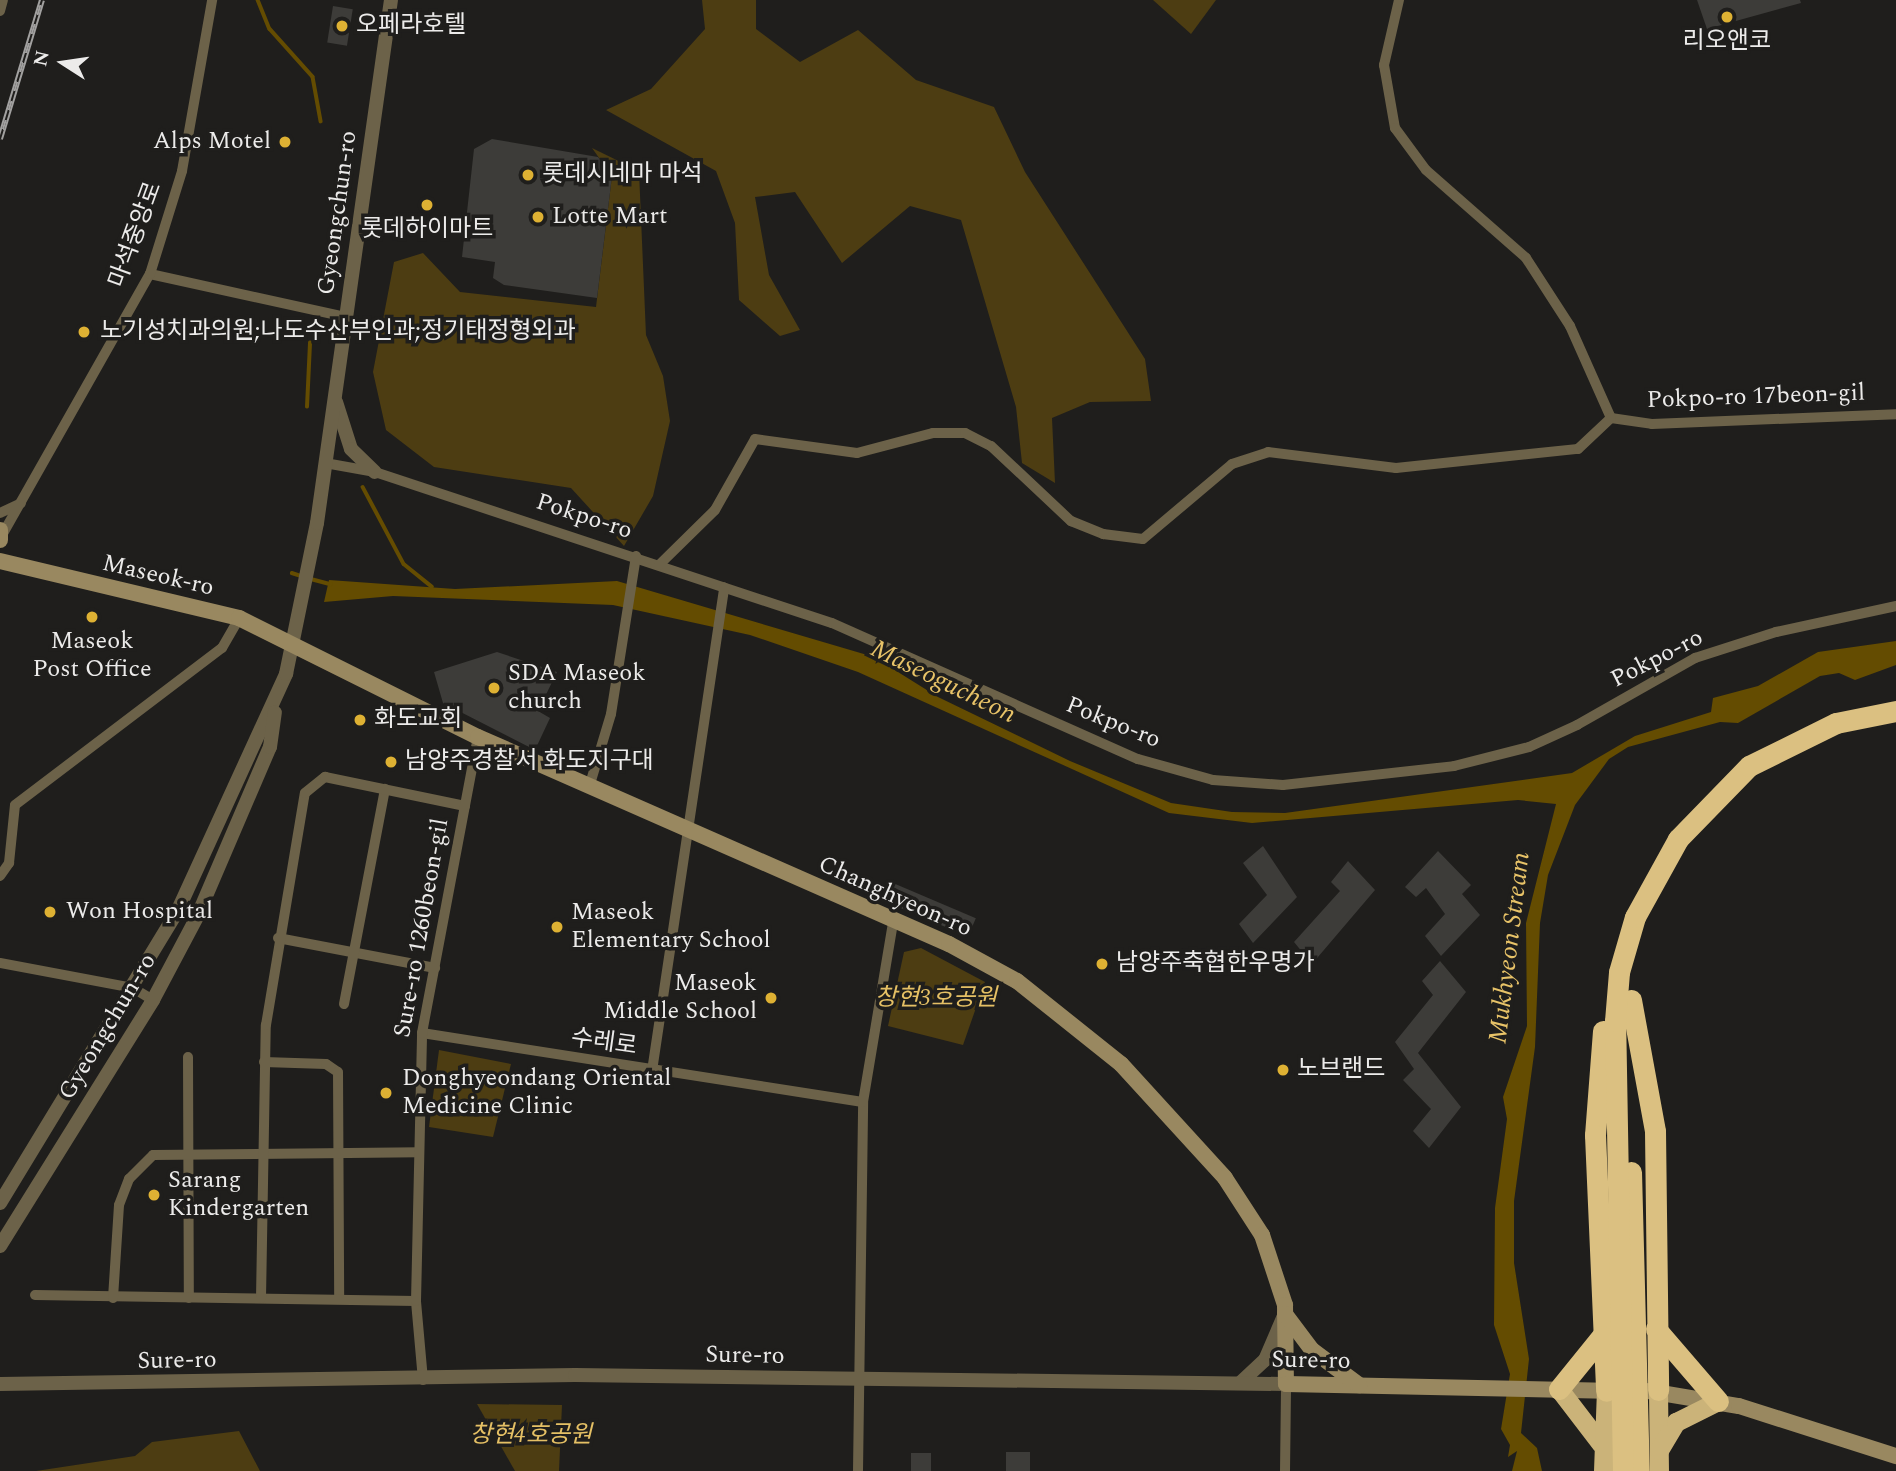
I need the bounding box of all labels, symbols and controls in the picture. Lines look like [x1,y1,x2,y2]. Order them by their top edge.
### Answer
marker: 리오앤코 [1719,9,1735,25]
place label: 오페라호텔 [356,12,466,40]
marker: 오페라호텔 [334,18,350,34]
north arrow [28,28,98,98]
place label: 리오앤코 [1683,28,1771,56]
text: N [26,48,58,69]
place label: Alps Motel [153,128,271,156]
street label: Gyeongchun-ro [312,129,364,297]
marker: Alps Motel [277,134,293,150]
place label: 롯데시네마 마석 [542,161,703,189]
marker: 롯데시네마 마석 [520,167,536,183]
street label: 마석중앙로 [104,178,168,292]
marker: 롯데하이마트 [419,197,435,213]
place label: Lotte Mart [552,203,668,231]
marker: Lotte Mart [530,209,546,225]
place label: 롯데하이마트 [361,216,493,244]
place label: 노기성치과의원;나도수산부인과;정기태정형외과 [100,318,576,346]
marker: 노기성치과의원;나도수산부인과;정기태정형외과 [74,322,94,342]
street label: Pokpo-ro 17beon-gil [1646,379,1866,415]
street label: Pokpo-ro [532,488,636,546]
street label: Maseok-ro [99,549,217,603]
marker: Maseok Post Office [84,609,100,625]
street label: Pokpo-ro [1606,624,1708,694]
place label: Maseok Post Office [32,628,152,684]
water label: Maseogucheon [865,633,1021,731]
place label: SDA Maseok church [508,660,646,716]
marker: SDA Maseok church [486,680,502,696]
street label: Pokpo-ro [1061,691,1165,755]
place label: 화도교회 [374,706,462,734]
marker: 화도교회 [352,712,368,728]
place label: 남양주경찰서 화도지구대 [405,748,654,776]
marker: 남양주경찰서 화도지구대 [383,754,399,770]
street label: Sure-ro 1260beon-gil [389,816,455,1040]
street label: Changhyeon-ro [814,850,976,944]
water label: Mukhyeon Stream [1483,850,1537,1046]
place label: Won Hospital [66,898,213,926]
place label: Maseok Elementary School [571,899,771,955]
marker: Won Hospital [40,902,60,922]
marker: Maseok Elementary School [549,919,565,935]
street label: Gyeongchun-ro [53,949,163,1105]
place label: 남양주축협한우명가 [1116,950,1315,978]
marker: 남양주축협한우명가 [1094,956,1110,972]
place label: Maseok Middle School [603,970,757,1026]
park label: 창현3호공원 [875,985,997,1013]
marker: Maseok Middle School [763,990,779,1006]
street label: 수레로 [569,1024,639,1062]
place label: 노브랜드 [1297,1056,1385,1084]
marker: 노브랜드 [1275,1062,1291,1078]
place label: Donghyeondang Oriental Medicine Clinic [402,1065,671,1121]
marker: Donghyeondang Oriental Medicine Clinic [376,1083,396,1103]
place label: Sarang Kindergarten [168,1167,309,1223]
marker: Sarang Kindergarten [146,1187,162,1203]
street label: Sure-ro [705,1341,785,1371]
street label: Sure-ro [137,1346,217,1376]
street label: Sure-ro [1271,1346,1351,1376]
park label: 창현4호공원 [470,1422,592,1450]

